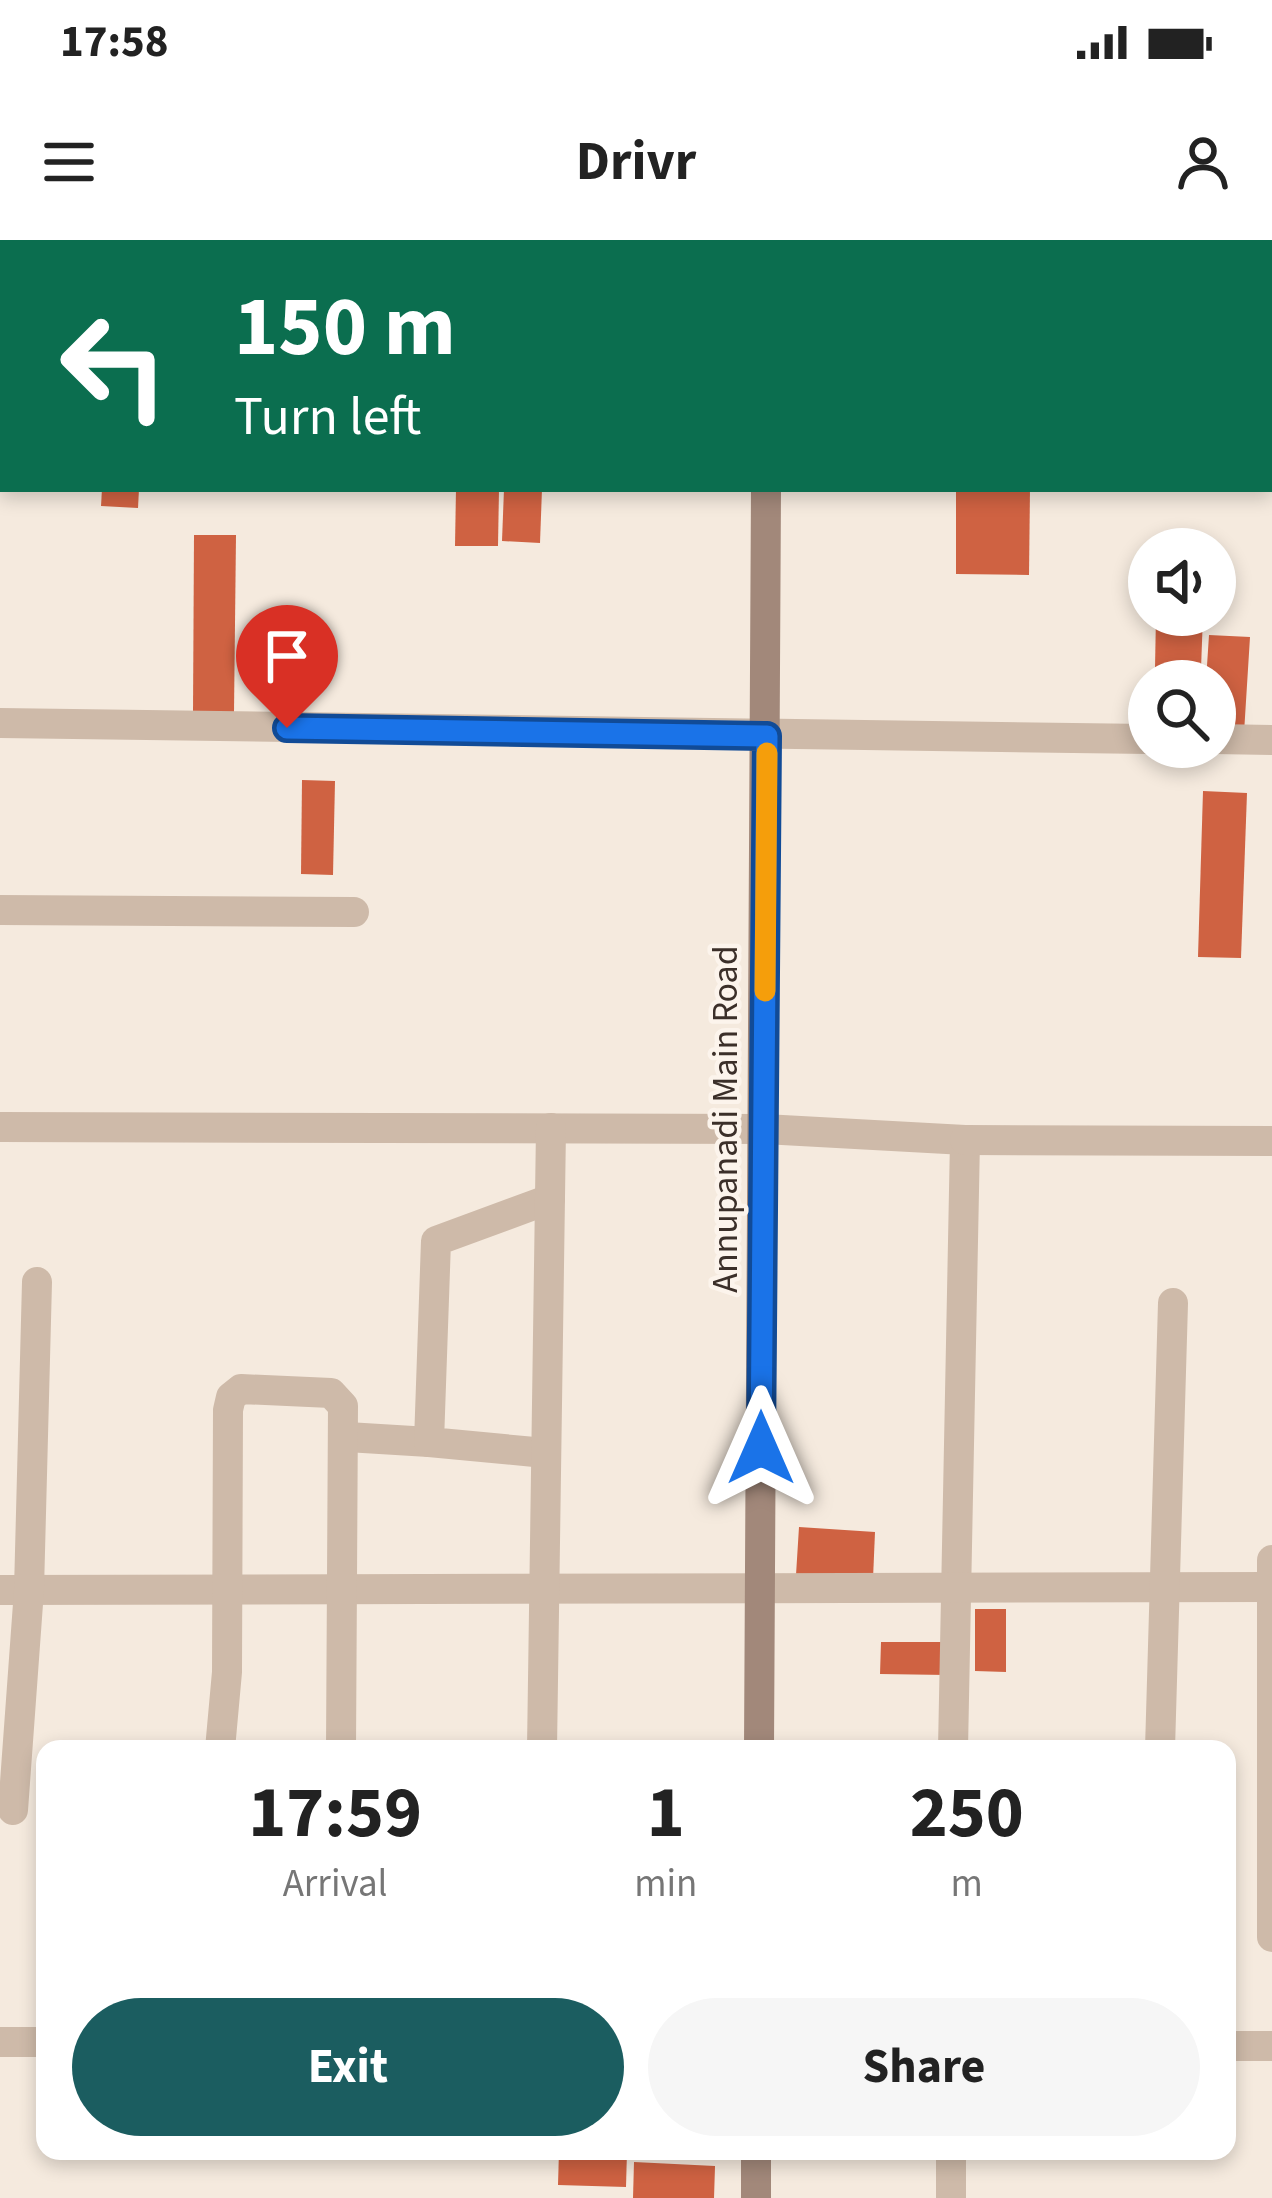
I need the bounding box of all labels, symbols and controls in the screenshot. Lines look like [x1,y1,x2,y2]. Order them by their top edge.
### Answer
text: 17:58 [60,10,169,74]
text: Drivr [576,124,696,201]
icon: menu [36,129,102,195]
icon: person [1170,129,1236,195]
text: 150 m [234,268,456,388]
icon: left [36,288,192,444]
text: Turn left [234,379,421,456]
map controls [1128,528,1236,768]
button: sound [1128,528,1236,636]
pin [236,605,338,728]
icon: arrive [254,623,320,689]
button: search [1128,660,1236,768]
street label: Annupanadi Main Road [700,945,751,1293]
position arrow [698,1385,824,1511]
text: 17:59 [248,1762,422,1865]
text: 1 [647,1762,685,1865]
text: 250 [910,1762,1024,1865]
text: Arrival [283,1856,388,1912]
text: min [634,1856,697,1912]
text: m [951,1856,983,1912]
button: Exit [72,1998,624,2136]
button: Share [648,1998,1200,2136]

